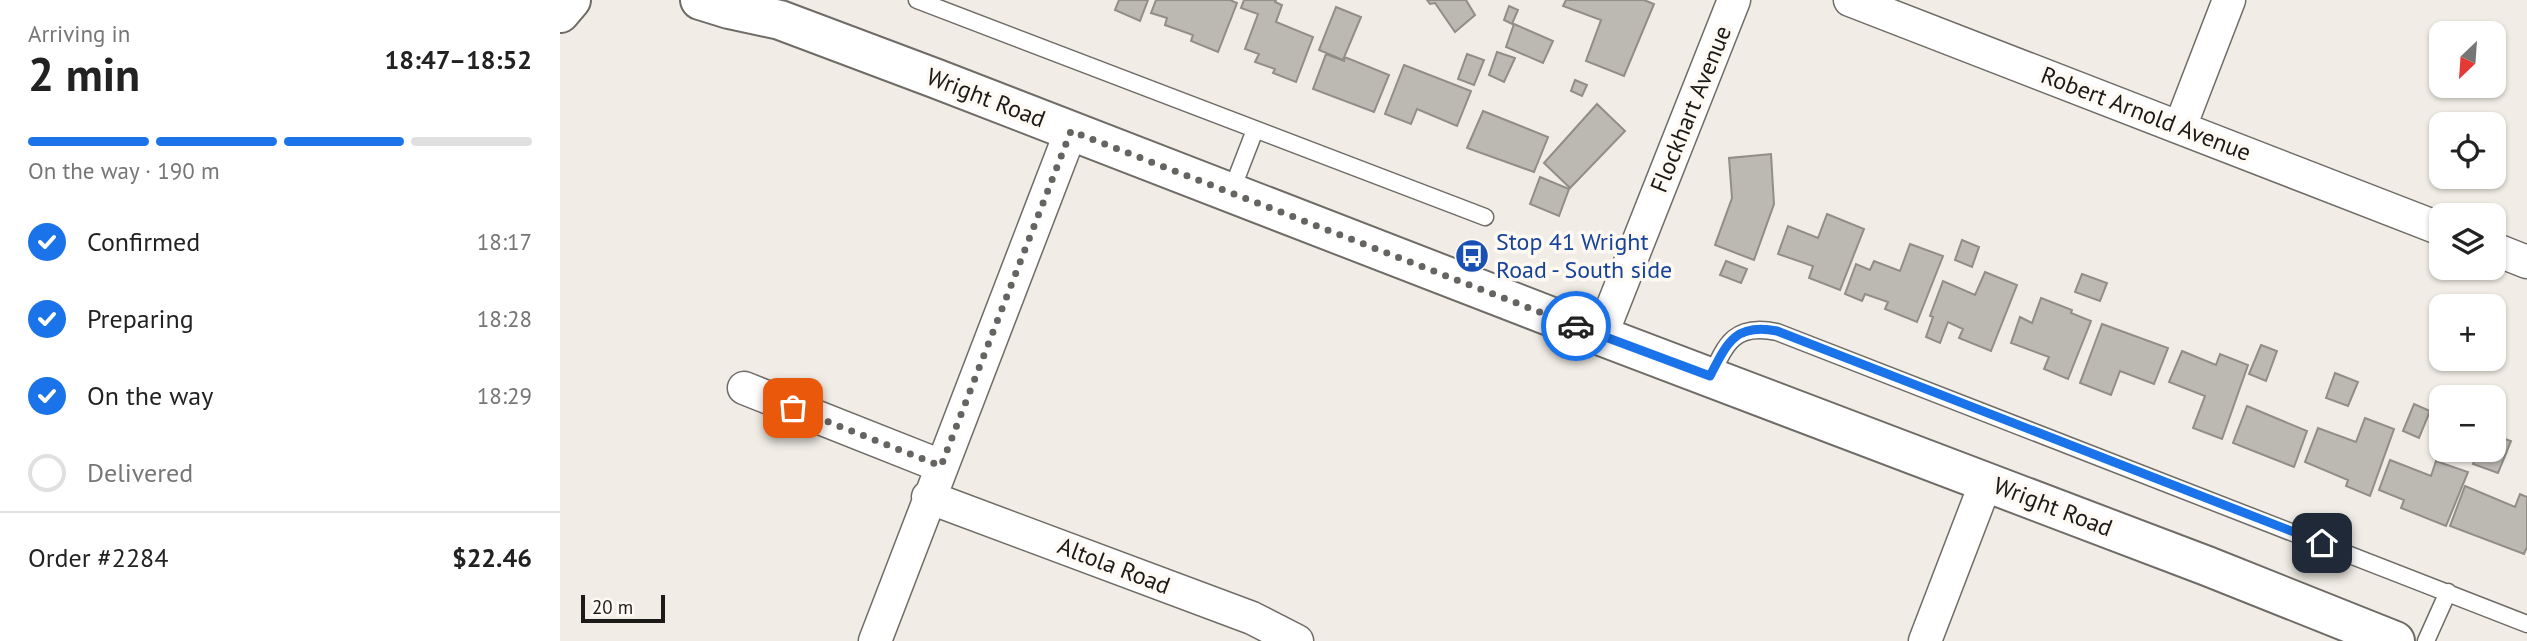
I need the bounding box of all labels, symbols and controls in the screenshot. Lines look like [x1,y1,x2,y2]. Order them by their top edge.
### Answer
text: Arriving in [28,19,130,48]
street label: Flockhart Avenue [1643,21,1738,197]
north arrow [2429,21,2506,98]
map controls [2429,21,2506,462]
text: 18:47–18:52 [385,43,532,76]
text: 2 min [28,44,140,104]
street label: Robert Arnold Avenue [2037,59,2256,168]
street label: Wright Road [922,61,1050,134]
button: locate [2429,112,2506,189]
text: On the way · 190 m [28,156,220,185]
button: layers [2429,203,2506,280]
icon: check [28,223,66,261]
text: Confirmed [87,225,200,258]
place label: Stop 41 Wright Road - South side [1496,226,1672,285]
text: 18:17 [477,227,532,256]
bus stop icon: Stop 41 Wright Road - South side [1453,237,1491,275]
courier [1541,291,1611,361]
button: + [2429,294,2506,371]
icon: check [28,300,66,338]
text: Preparing [87,302,194,335]
text: 18:28 [477,304,532,333]
icon: car [1557,307,1595,345]
icon: check [28,377,66,415]
pin [763,378,823,438]
text: On the way [87,379,213,412]
text: 18:29 [477,381,532,410]
button: − [2429,385,2506,462]
icon: bag [774,389,812,427]
text: Delivered [87,456,193,489]
street label: Wright Road [1989,470,2117,543]
pin [2292,513,2352,573]
icon: home [2303,524,2341,562]
street label: Altola Road [1054,530,1175,601]
text: Order #2284 [28,541,168,574]
text: $22.46 [452,541,532,574]
scale bar [581,592,665,624]
text: 20 m [592,595,633,619]

